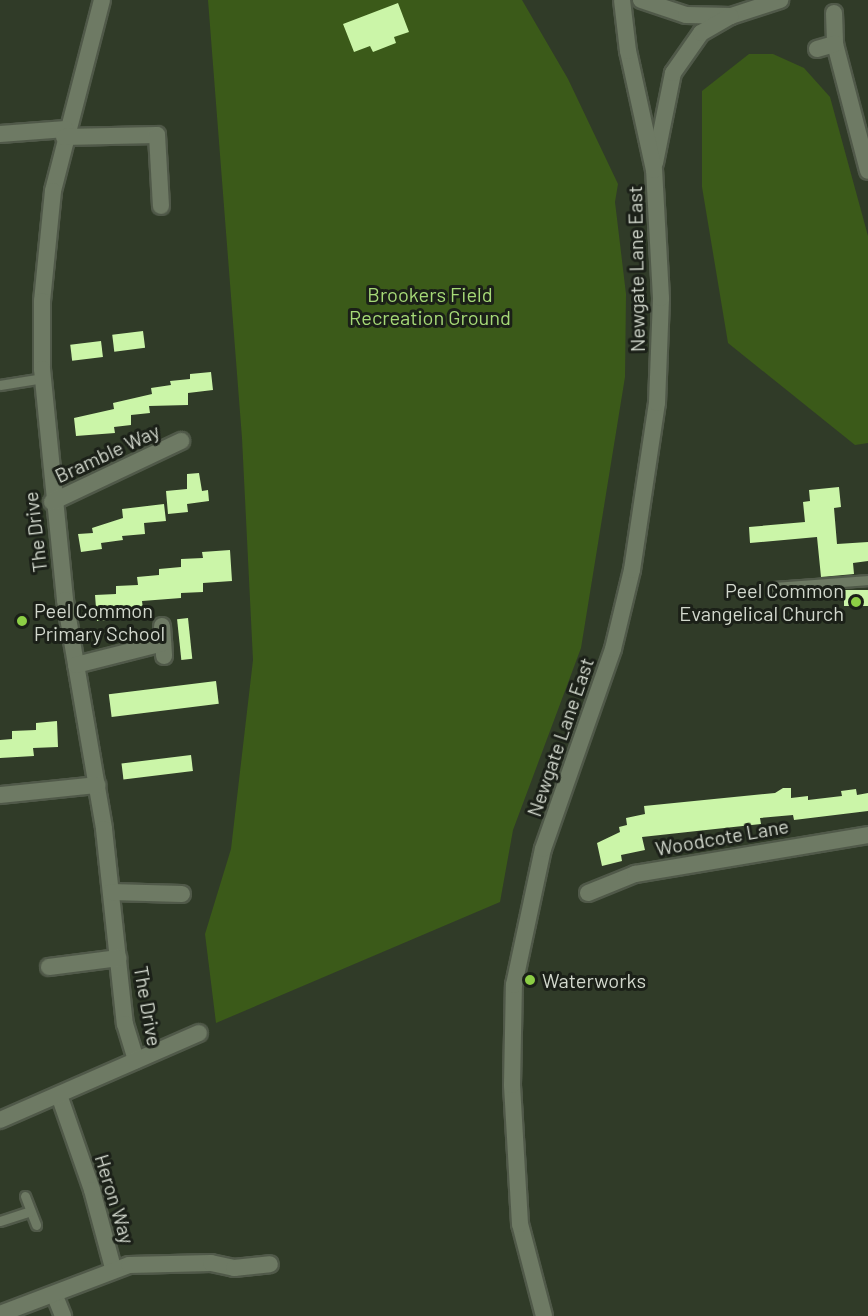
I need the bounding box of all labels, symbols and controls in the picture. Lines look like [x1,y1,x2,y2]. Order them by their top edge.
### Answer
street label: Newgate Lane East [623,186,649,352]
park label: Brookers Field Recreation Ground [349,282,511,329]
street label: Bramble Way [51,418,163,488]
street label: The Drive [18,490,52,574]
place label: Peel Common Evangelical Church [679,578,844,625]
marker: Peel Common Evangelical Church [849,595,863,609]
place label: Peel Common Primary School [34,598,165,645]
marker: Peel Common Primary School [15,614,29,628]
street label: Newgate Lane East [522,654,598,820]
street label: Woodcote Lane [653,813,791,861]
street label: The Drive [129,964,167,1048]
place label: Waterworks [542,968,646,992]
marker: Waterworks [523,973,537,987]
street label: Heron Way [90,1151,140,1247]

